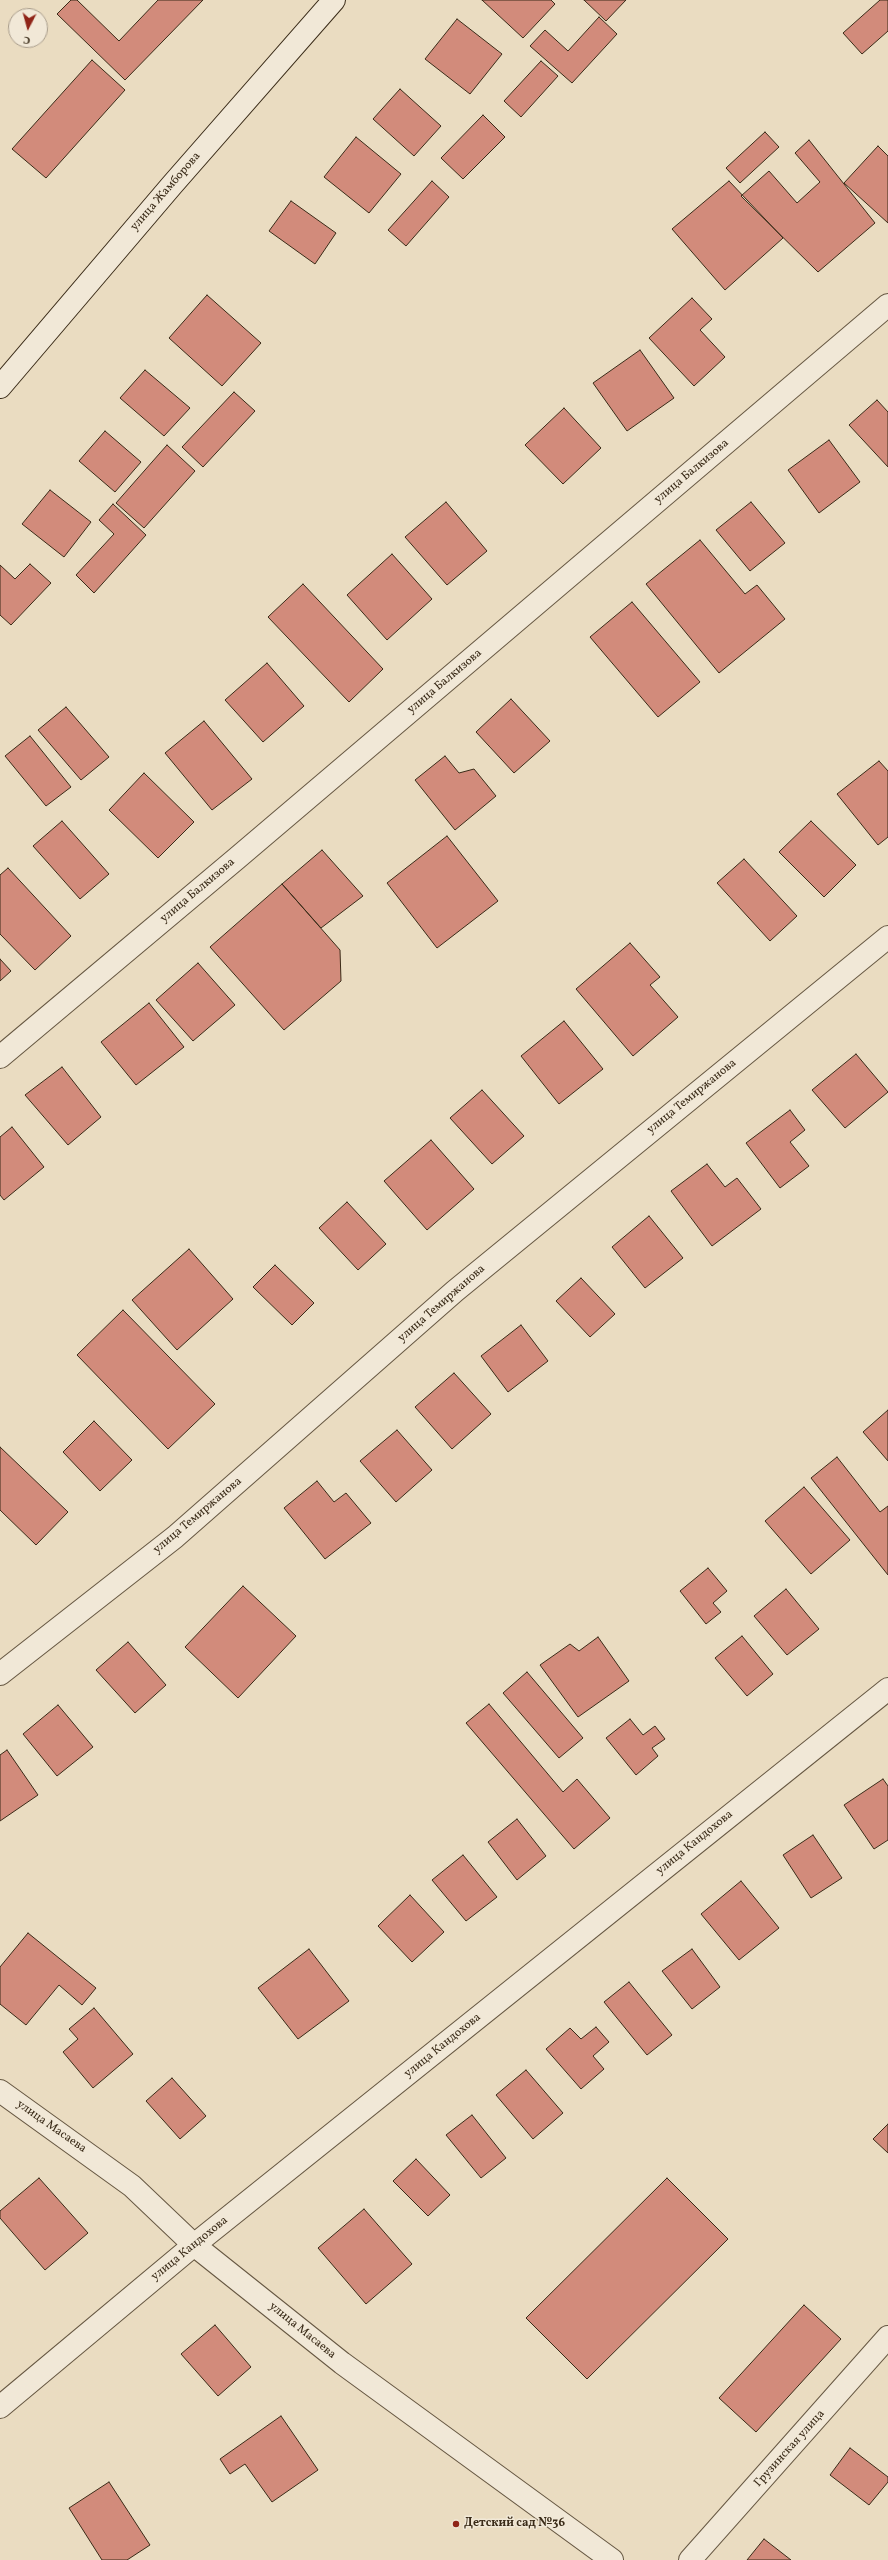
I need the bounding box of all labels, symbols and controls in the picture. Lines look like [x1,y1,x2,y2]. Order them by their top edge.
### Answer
north arrow [8,8,48,48]
text: С [23,32,31,47]
street label: улица Жамборова [128,150,204,234]
street label: улица Балкизова [652,437,732,507]
street label: улица Балкизова [405,647,485,717]
street label: улица Балкизова [158,856,238,926]
street label: улица Темиржанова [644,1056,740,1138]
street label: улица Темиржанова [395,1262,489,1346]
street label: улица Темиржанова [151,1475,245,1557]
street label: улица Кандохова [654,1808,736,1878]
street label: улица Кандохова [402,2011,484,2081]
street label: улица Масаева [13,2098,89,2156]
street label: улица Кандохова [149,2214,231,2284]
street label: улица Масаева [266,2300,338,2362]
street label: Грузинская улица [751,2407,829,2491]
place label: Детский сад №36 [464,2517,565,2531]
marker: Детский сад №36 [451,2519,461,2529]

